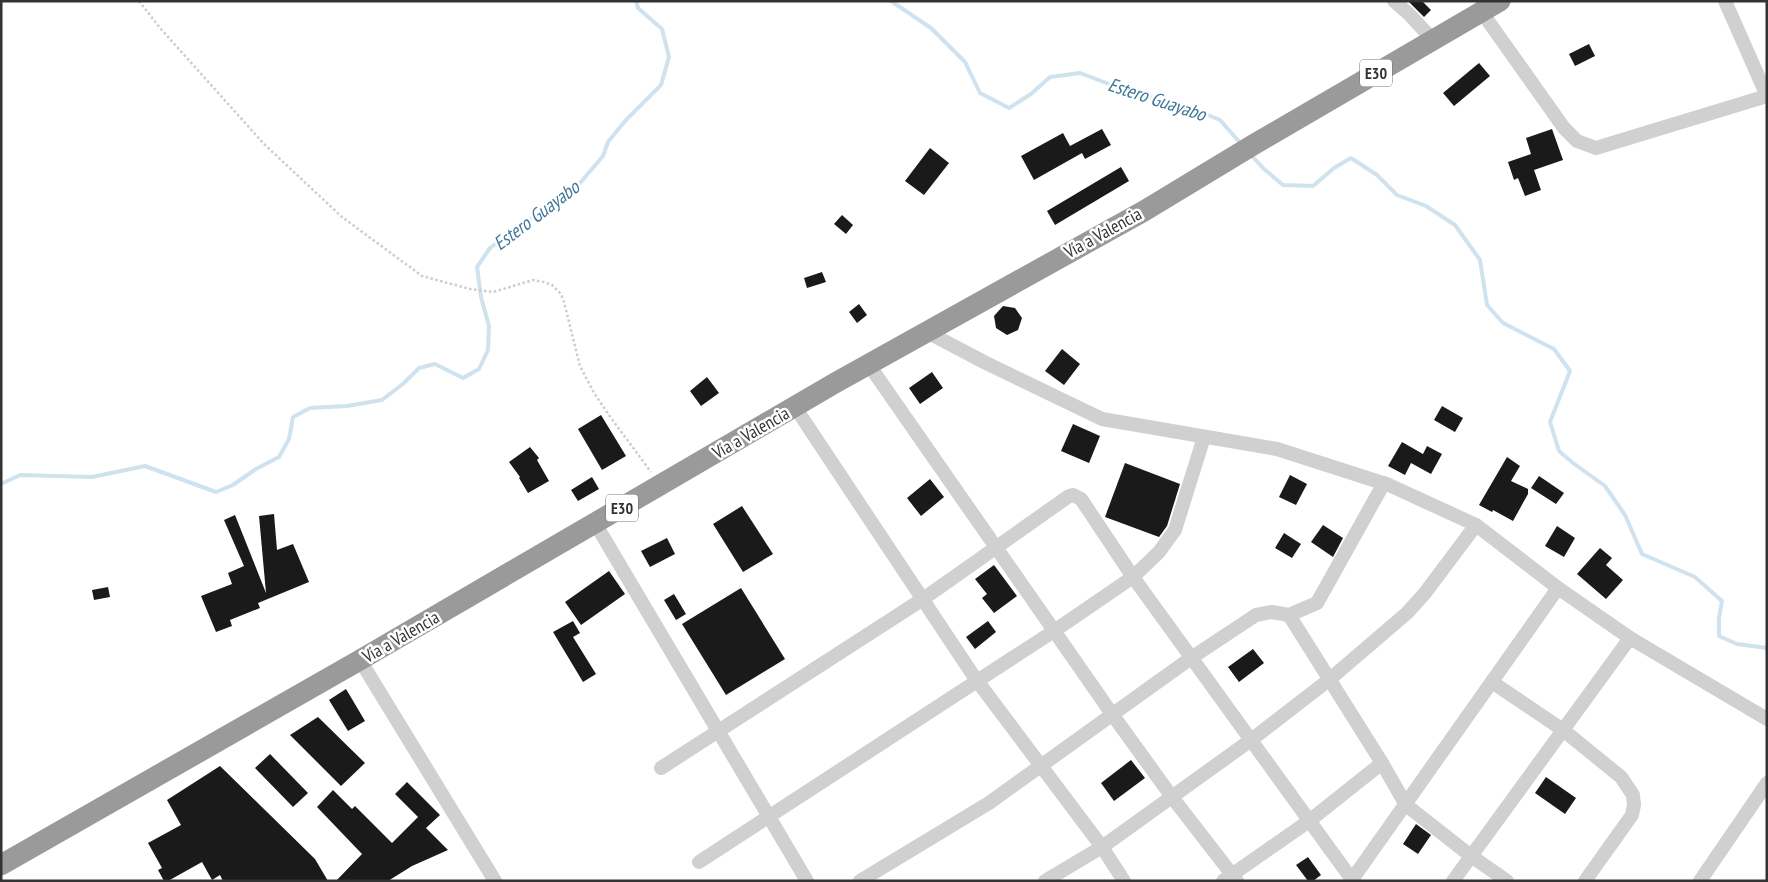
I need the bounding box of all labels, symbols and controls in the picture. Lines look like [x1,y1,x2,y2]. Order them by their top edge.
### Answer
road number: E30 [1360,59,1392,86]
water label: Estero Guayabo [1105,72,1211,127]
water label: Estero Guayabo [488,174,585,255]
street label: Vía a Valencia [1059,202,1146,264]
street label: Vía a Valencia [707,401,793,464]
road number: E30 [606,494,638,522]
street label: Vía a Valencia [357,605,443,668]

